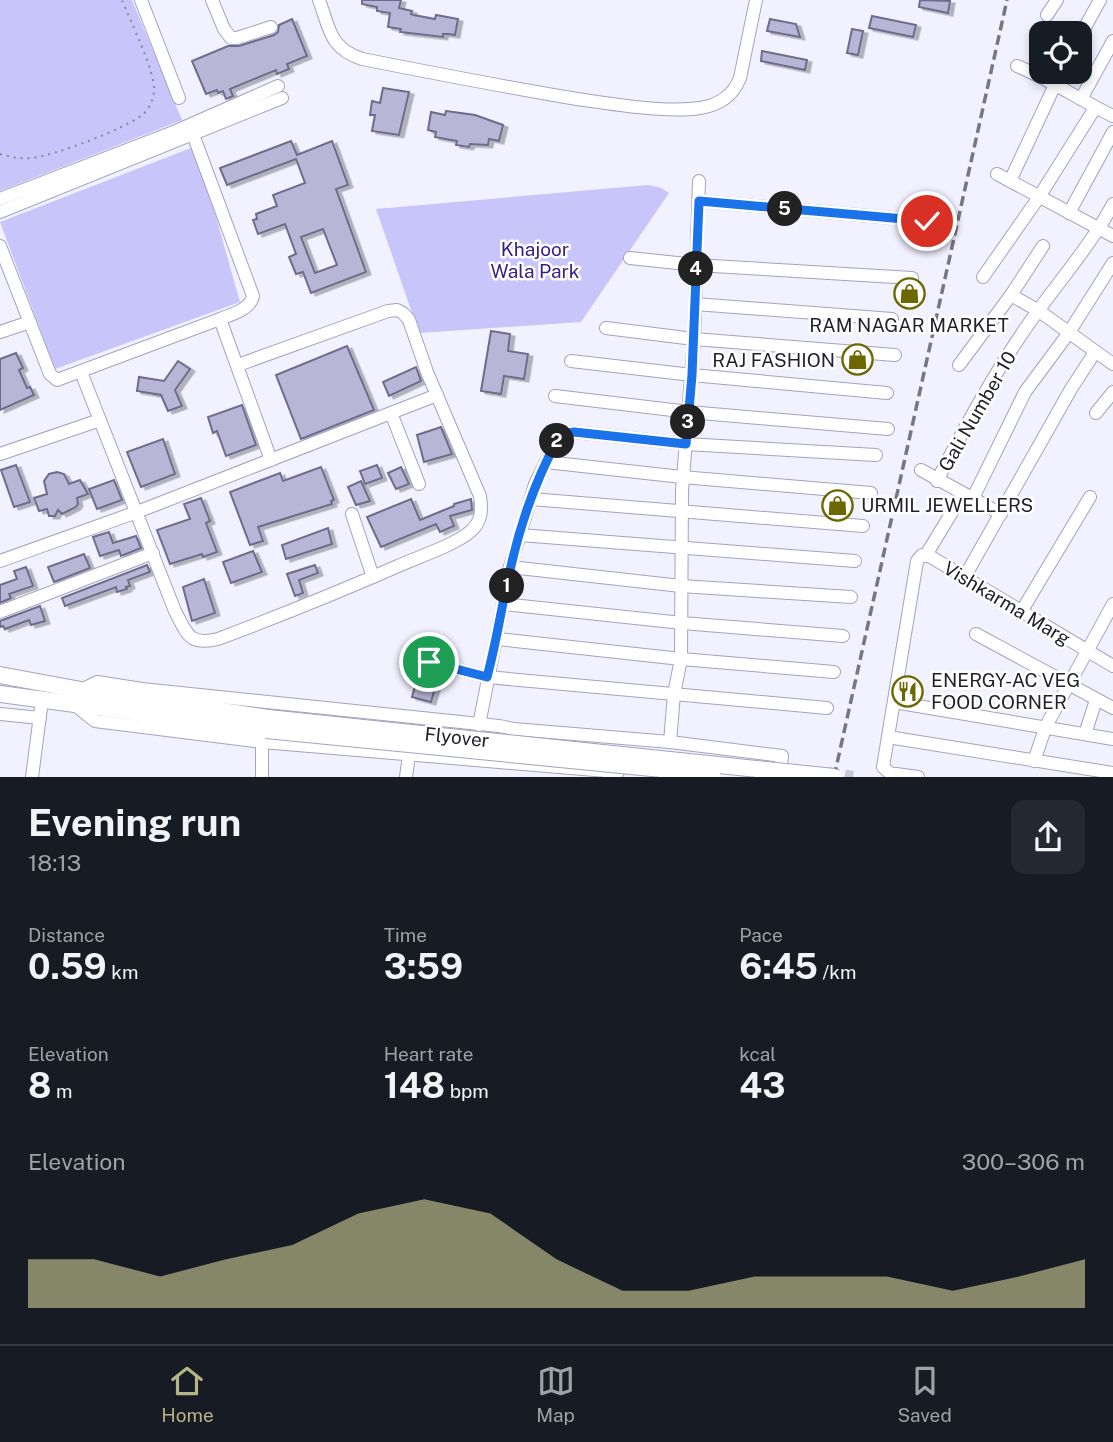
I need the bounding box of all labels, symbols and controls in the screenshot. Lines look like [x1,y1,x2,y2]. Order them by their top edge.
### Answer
map controls [1029,21,1092,84]
button: locate [1029,21,1092,84]
pin [897,191,957,251]
pin: 5 [768,192,802,227]
text: 5 [778,197,791,219]
icon: check [908,202,946,240]
park label: Khajoor Wala Park [490,238,580,282]
pin: 4 [678,252,714,286]
text: 4 [689,257,702,279]
shop icon: RAM NAGAR MARKET [892,277,926,311]
place label: RAM NAGAR MARKET [809,314,1009,336]
shop icon: RAJ FASHION [841,343,875,377]
street label: Gali Number 10 [934,347,1020,475]
place label: RAJ FASHION [712,349,835,371]
pin: 3 [670,404,706,440]
text: 3 [681,410,694,432]
pin: 2 [540,424,574,458]
text: 2 [550,429,563,451]
shop icon: URMIL JEWELLERS [821,488,855,522]
place label: URMIL JEWELLERS [861,494,1033,516]
street label: Vishkarma Marg [940,556,1075,650]
pin: 1 [490,568,524,604]
text: 1 [502,574,511,596]
pin [399,632,459,692]
icon: arrive [410,643,448,681]
place label: ENERGY-AC VEG FOOD CORNER [931,669,1080,713]
restaurant icon: ENERGY-AC VEG FOOD CORNER [891,674,925,708]
street label: Flyover [424,723,490,751]
text: Evening run [28,800,241,845]
button: share [1011,800,1085,874]
text: 18:13 [28,849,81,876]
text: Distance [28,924,105,946]
text: Time [384,924,427,946]
text: Pace [739,924,783,946]
text: 0.59 [28,946,107,987]
text: 3:59 [384,946,463,987]
text: 6:45 [739,946,818,987]
text: km [107,961,138,983]
text: /km [818,961,856,983]
text: Elevation [28,1043,109,1065]
text: Heart rate [384,1043,473,1065]
text: kcal [739,1043,776,1065]
text: 8 [28,1065,52,1106]
text: 148 [384,1065,445,1106]
text: 43 [739,1065,786,1106]
text: m [52,1080,73,1102]
text: bpm [445,1080,489,1102]
text: Elevation [28,1148,126,1175]
text: 300–306 m [962,1148,1085,1175]
tab: Home [161,1362,214,1426]
tab: Map [536,1362,575,1426]
tab: Saved [897,1362,952,1426]

